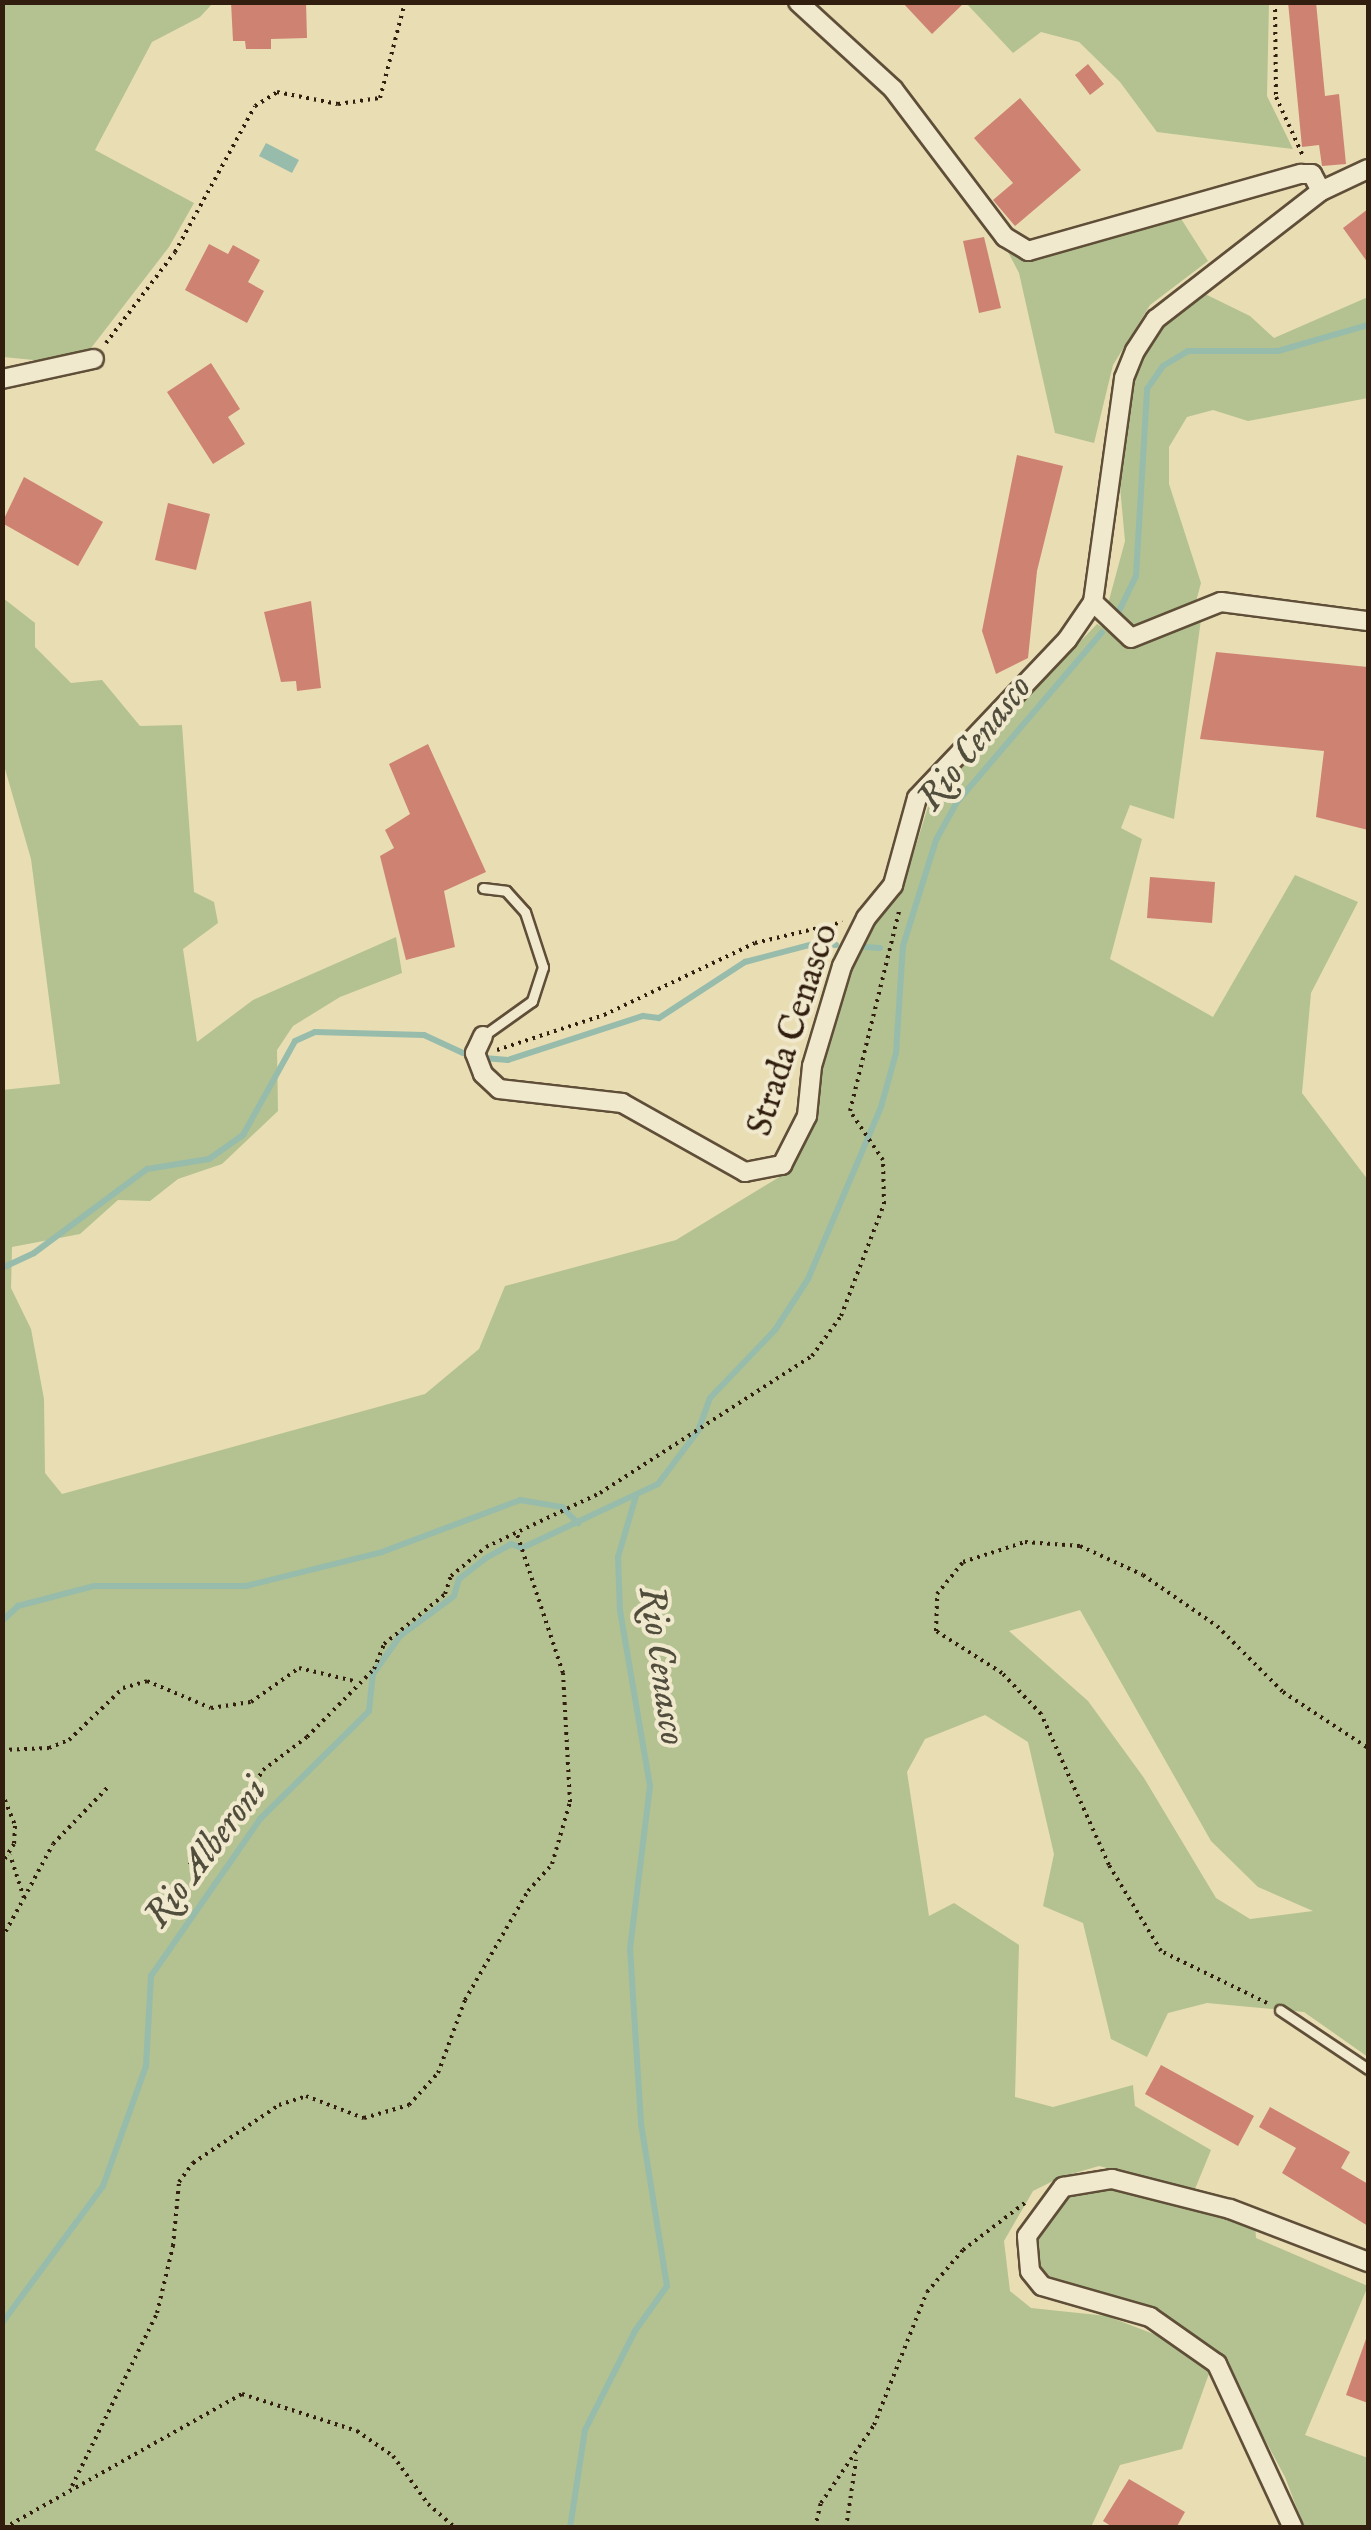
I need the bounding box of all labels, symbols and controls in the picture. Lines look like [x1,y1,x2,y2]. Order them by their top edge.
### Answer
water label: Rio Cenasco [909,667,1043,821]
street label: Strada Cenasco [740,919,848,1141]
water label: Rio Cenasco [626,1584,694,1748]
water label: Rio Alberoni [136,1770,278,1938]

